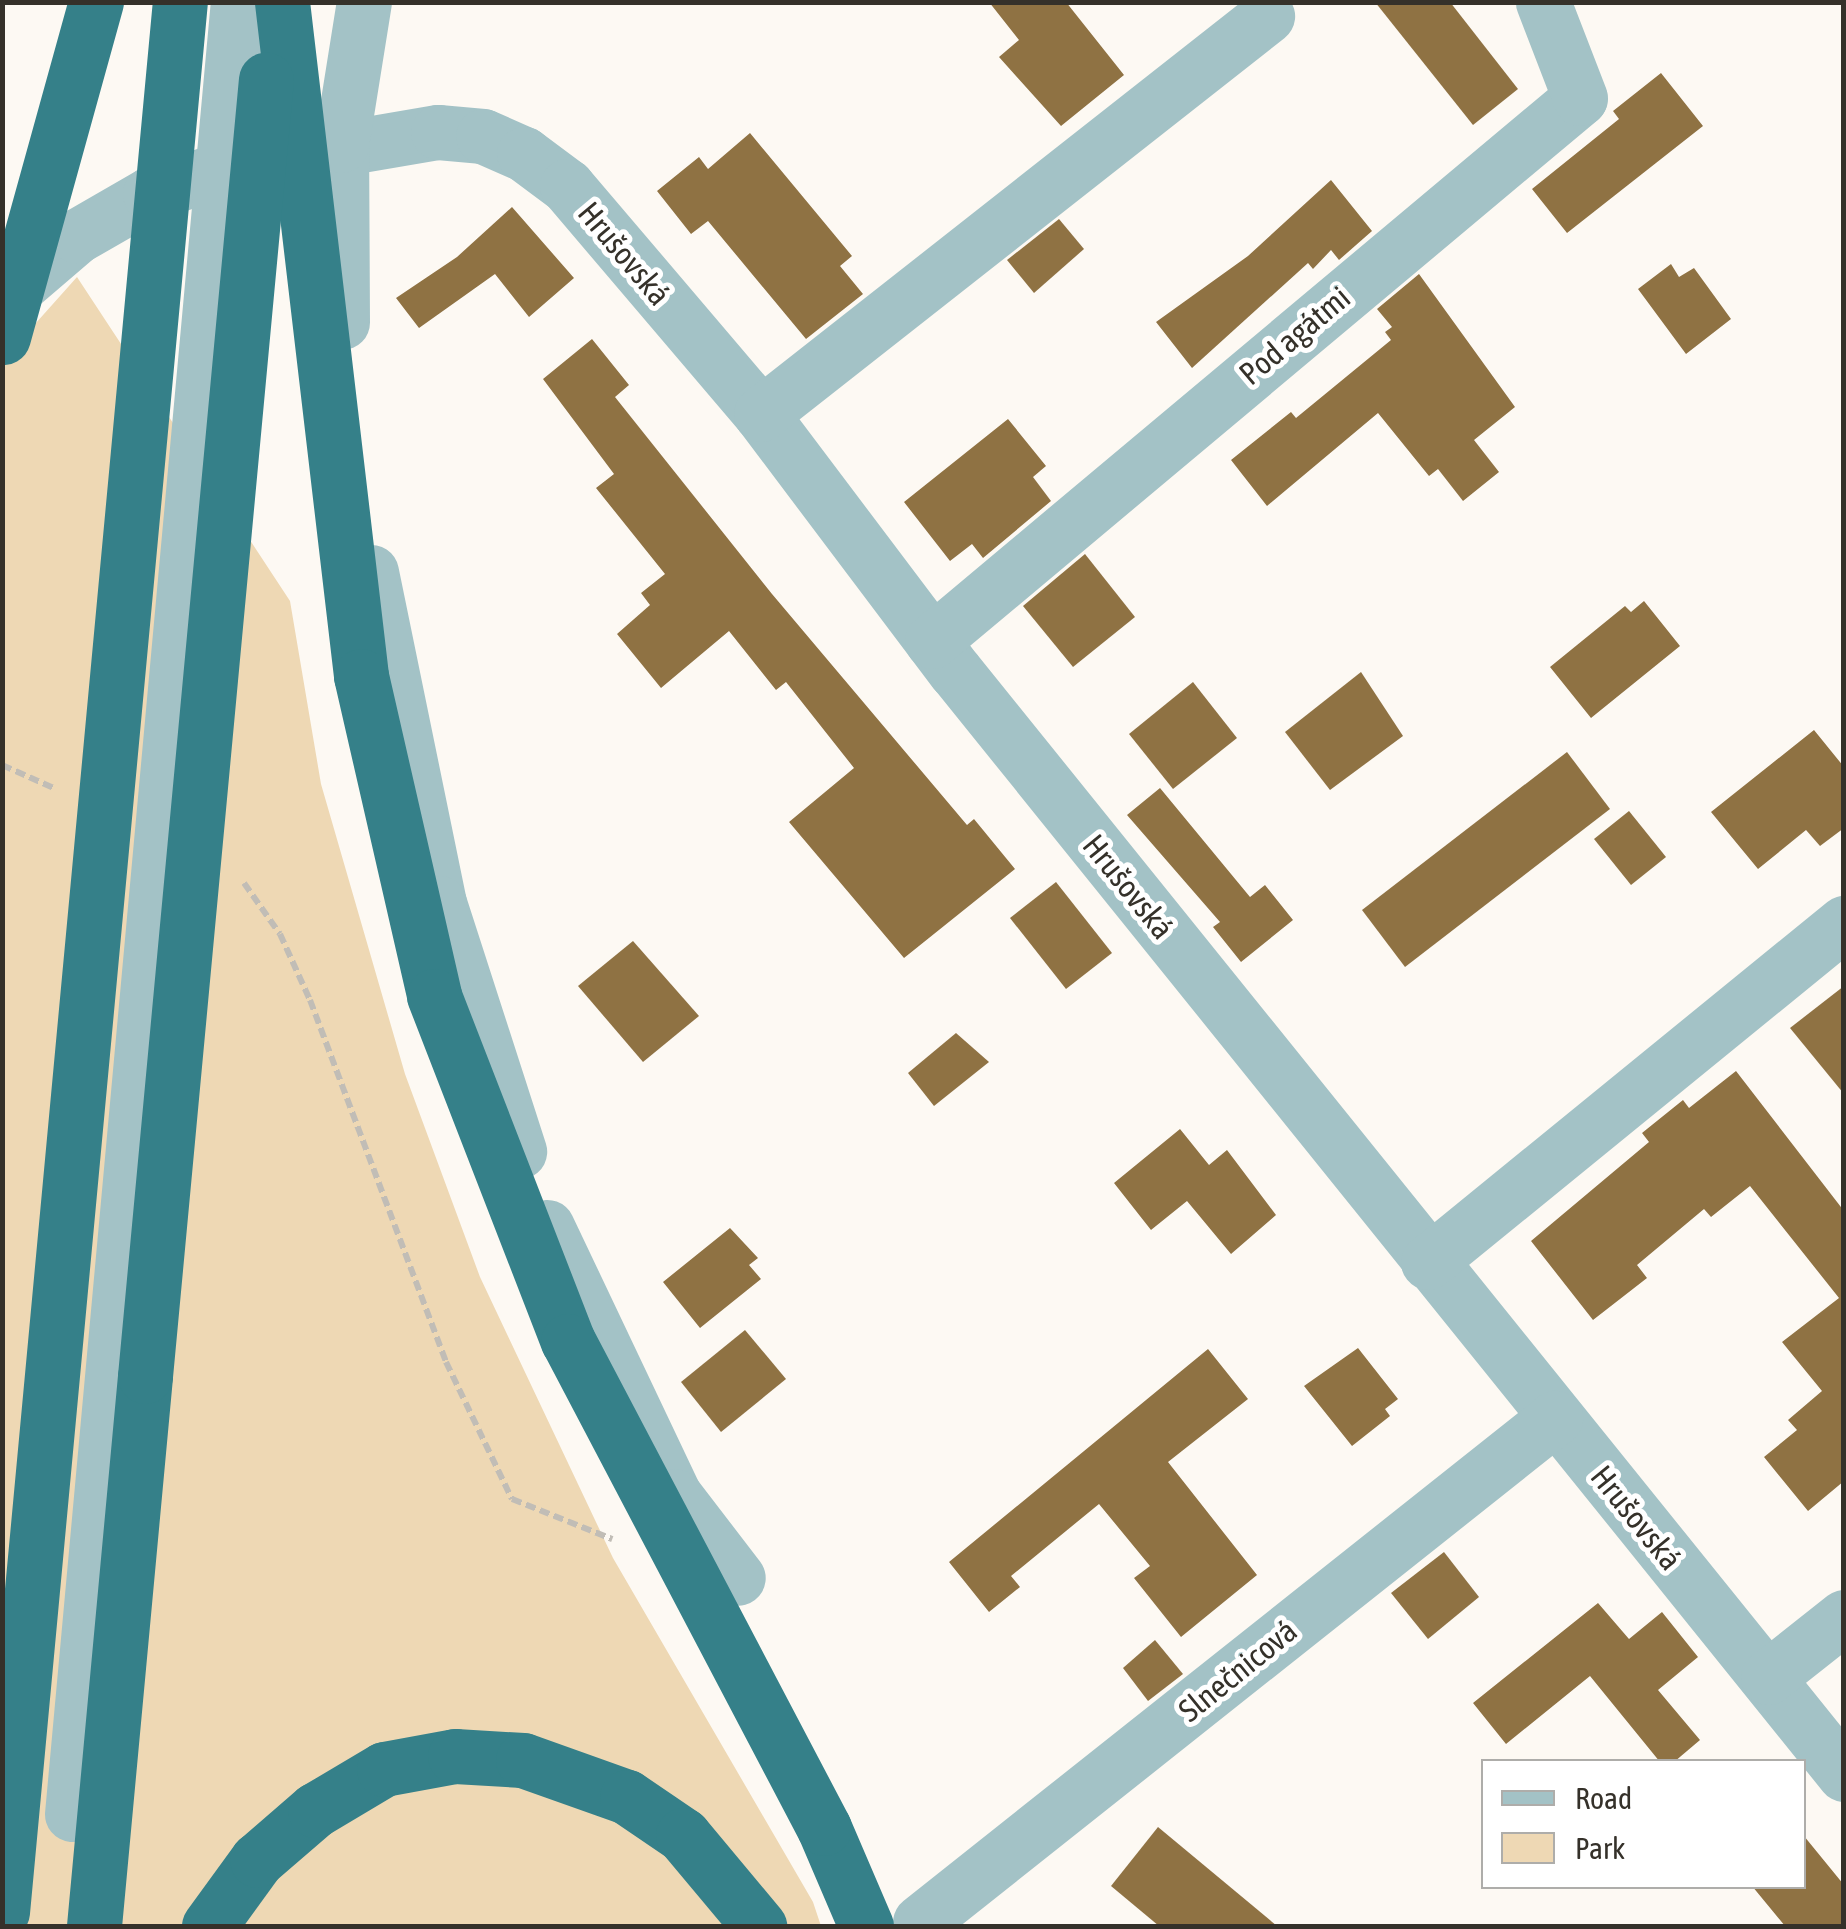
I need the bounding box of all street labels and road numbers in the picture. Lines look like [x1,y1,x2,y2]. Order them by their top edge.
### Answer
street label: Hrušovská [570,195,678,313]
street label: Pod agátmi [1232,279,1358,393]
street label: Hrušovská [1074,827,1182,947]
street label: Hrušovská [1582,1458,1690,1578]
street label: Slnečnicová [1171,1612,1305,1730]

